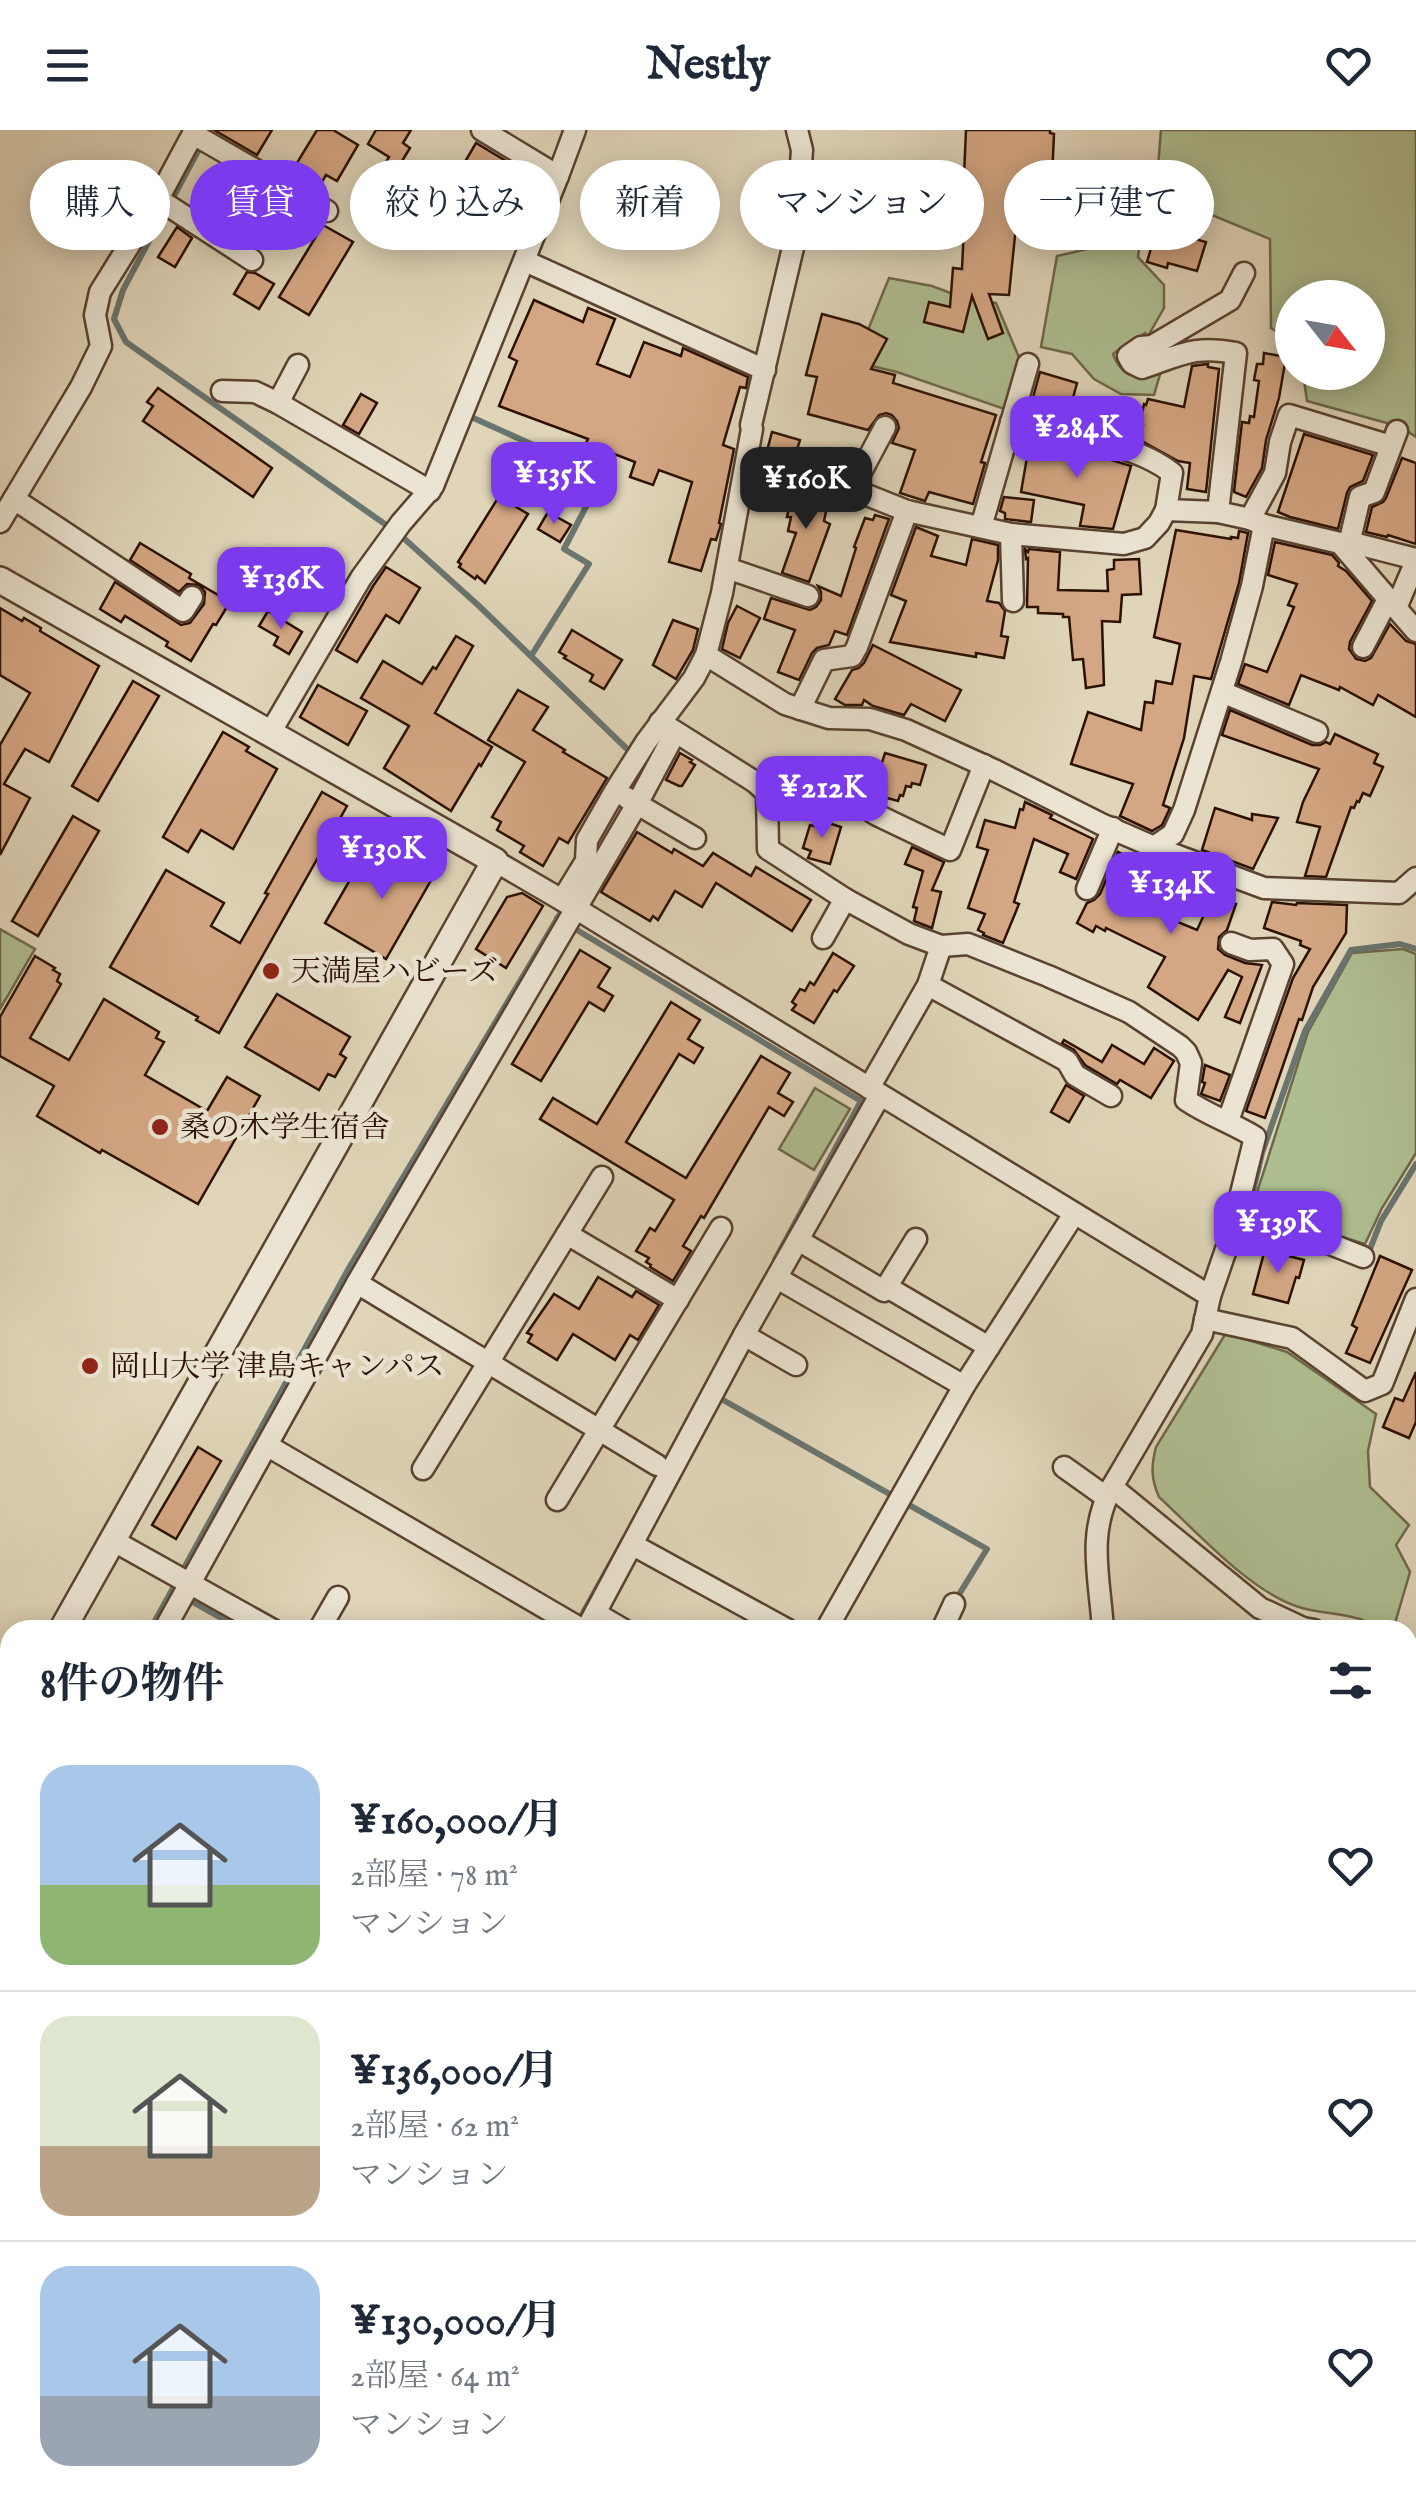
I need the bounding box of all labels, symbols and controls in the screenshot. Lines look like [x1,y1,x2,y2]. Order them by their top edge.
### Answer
text: Nestly [646,37,770,94]
icon: menu [40,38,95,93]
icon: heart [1321,38,1376,93]
chip: 購入 [30,160,170,250]
chip: 賃貸 [190,160,330,250]
chip: 絞り込み [350,160,560,250]
chip: 新着 [580,160,720,250]
chip: マンション [740,160,984,250]
chip: 一戸建て [1004,160,1214,250]
north arrow [1275,280,1385,390]
map controls [1275,280,1385,390]
pin: ¥284K [1007,396,1147,481]
text: ¥284K [1032,408,1122,449]
pin: ¥135K [484,442,624,527]
pin: ¥160K [736,447,876,532]
text: ¥135K [513,454,595,495]
text: ¥160K [762,459,850,500]
pin: ¥136K [211,547,351,632]
text: ¥136K [239,559,323,600]
pin: ¥212K [752,756,892,841]
text: ¥212K [778,768,866,809]
pin: ¥130K [312,817,452,902]
text: ¥130K [339,829,425,870]
pin: ¥134K [1101,852,1241,937]
text: ¥134K [1128,864,1214,905]
place label: 天満屋ハビーズ [291,954,498,992]
marker: 天満屋ハビーズ [260,960,282,982]
place label: 桑の木学生宿舎 [180,1110,390,1148]
marker: 桑の木学生宿舎 [149,1116,171,1138]
pin: ¥139K [1208,1191,1348,1276]
text: ¥139K [1236,1203,1320,1244]
place label: 岡山大学 津島キャンパス [110,1349,444,1387]
marker: 岡山大学 津島キャンパス [79,1355,101,1377]
icon: filters [1323,1653,1378,1708]
text: 8件の物件 [40,1659,224,1712]
text: ¥160,000/月 [350,1795,564,1848]
icon: home [120,1805,240,1925]
icon: heart [1323,1838,1378,1893]
text: 2部屋 · 78 m² [350,1856,518,1897]
text: マンション [350,1905,509,1946]
text: ¥136,000/月 [350,2046,559,2099]
icon: home [120,2056,240,2176]
icon: heart [1323,2089,1378,2144]
text: 2部屋 · 62 m² [350,2107,519,2148]
text: マンション [350,2156,509,2197]
text: ¥130,000/月 [350,2296,562,2349]
icon: home [120,2306,240,2426]
icon: heart [1323,2339,1378,2394]
text: 2部屋 · 64 m² [350,2357,520,2398]
text: マンション [350,2406,509,2447]

